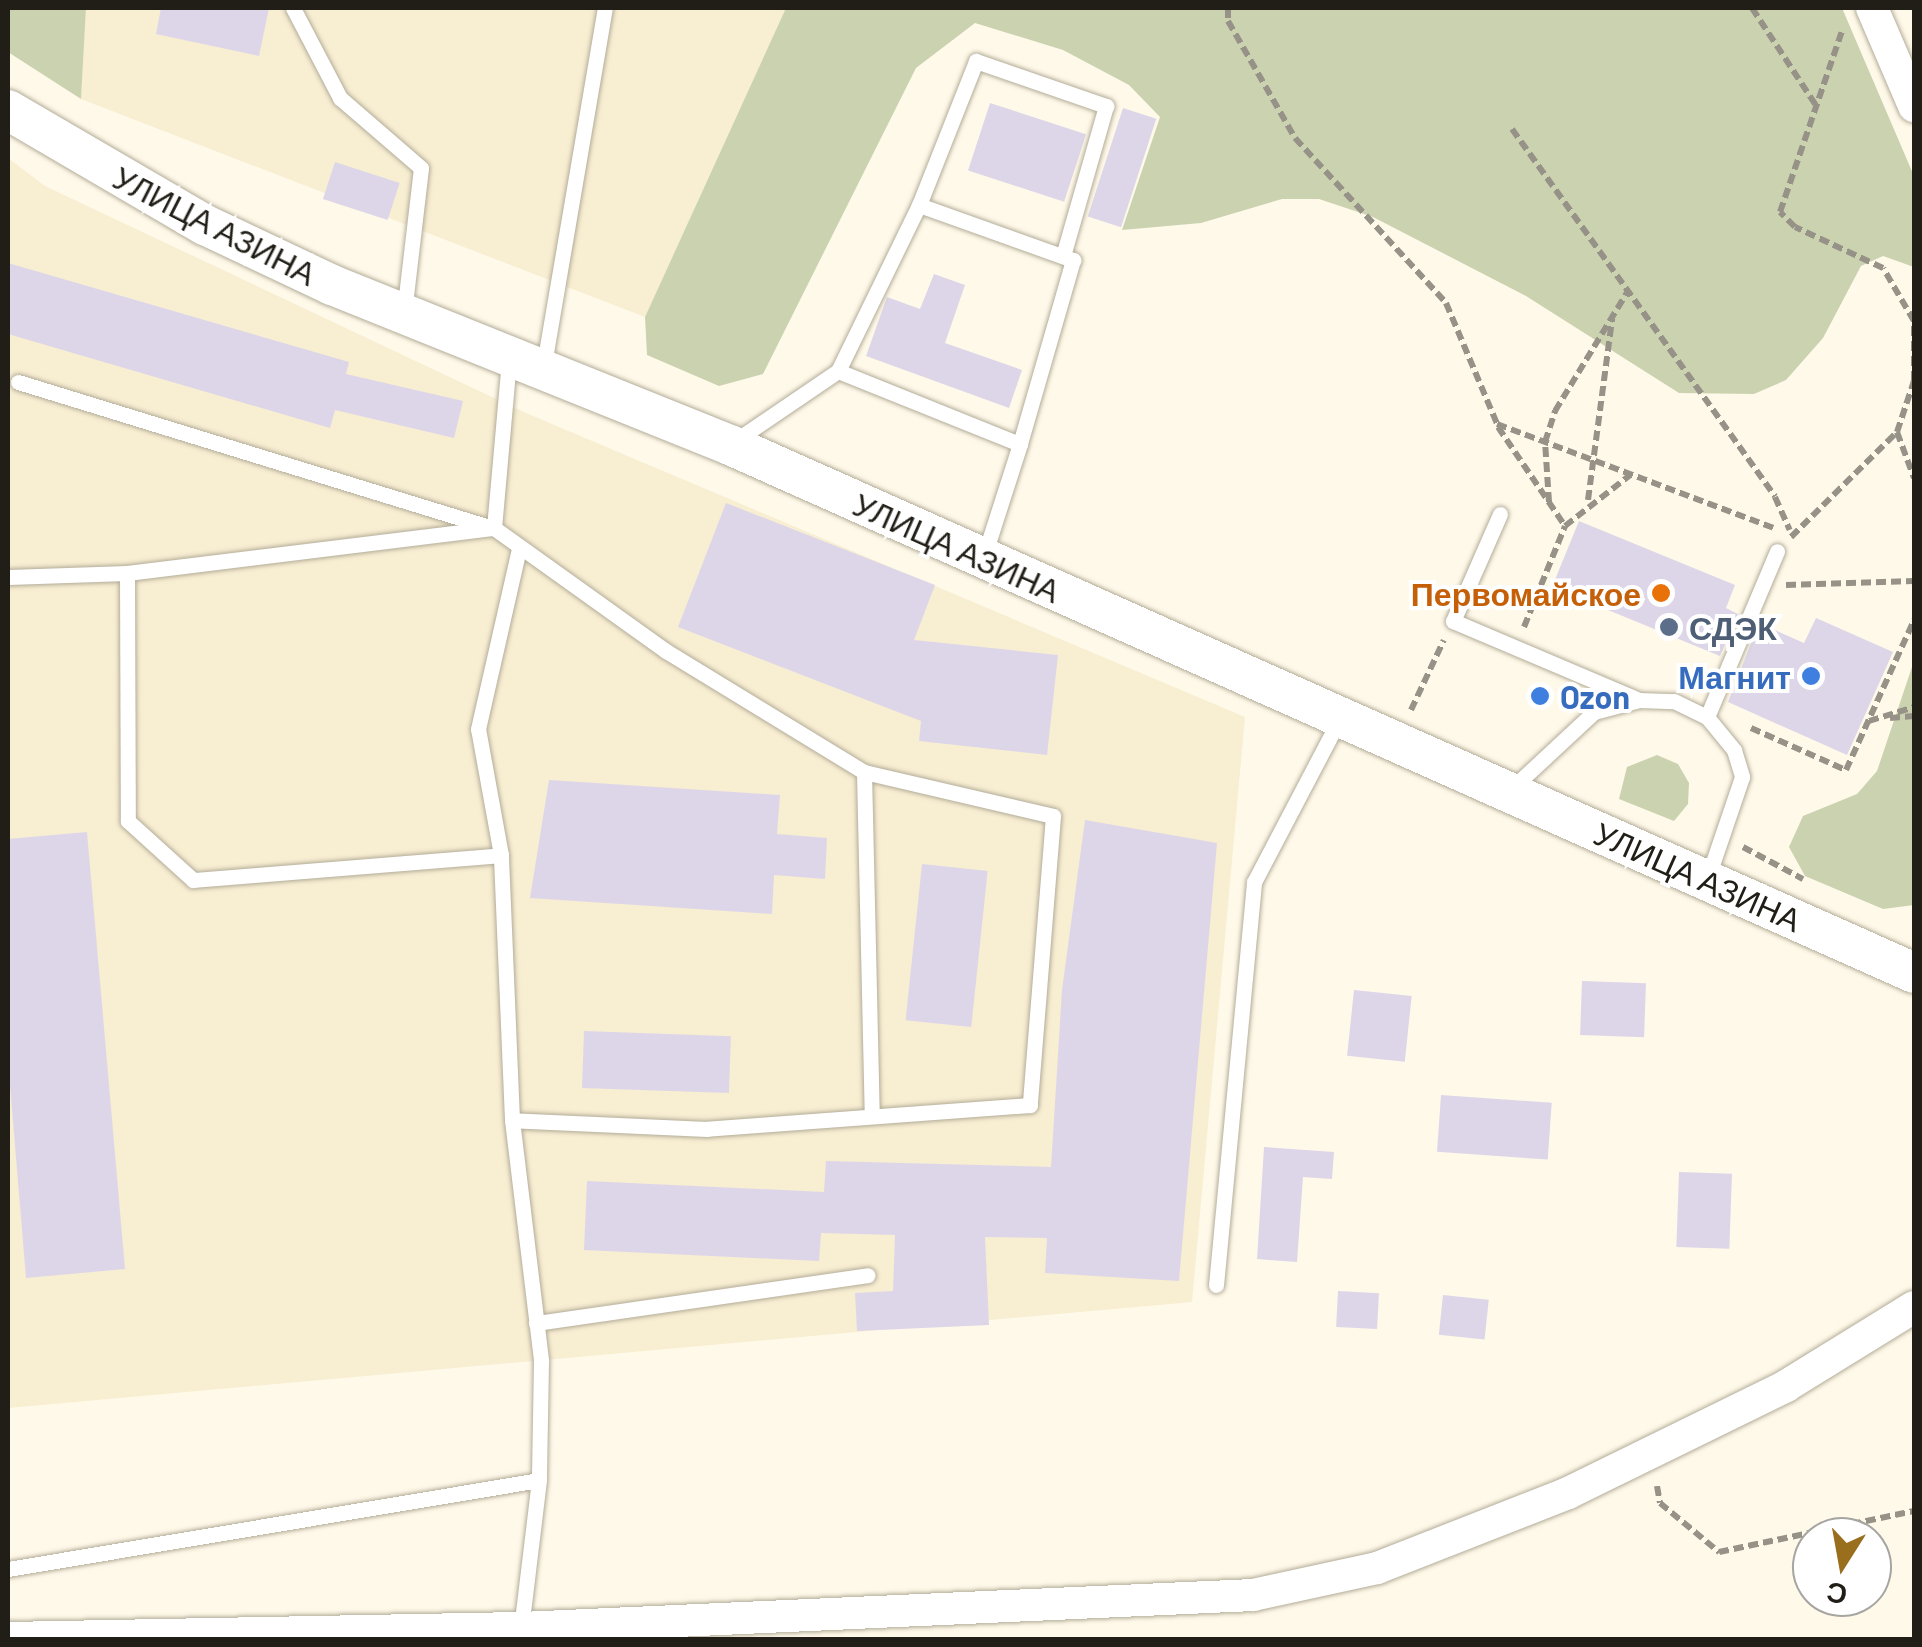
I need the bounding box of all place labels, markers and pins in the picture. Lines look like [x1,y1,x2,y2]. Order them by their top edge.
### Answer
place label: Первомайское [1411,574,1641,612]
marker: Первомайское [1650,582,1672,604]
place label: СДЭК [1689,608,1777,646]
marker: СДЭК [1658,616,1680,638]
place label: Магнит [1678,657,1791,695]
marker: Магнит [1800,665,1822,687]
place label: Ozon [1560,677,1630,715]
marker: Ozon [1529,685,1551,707]

